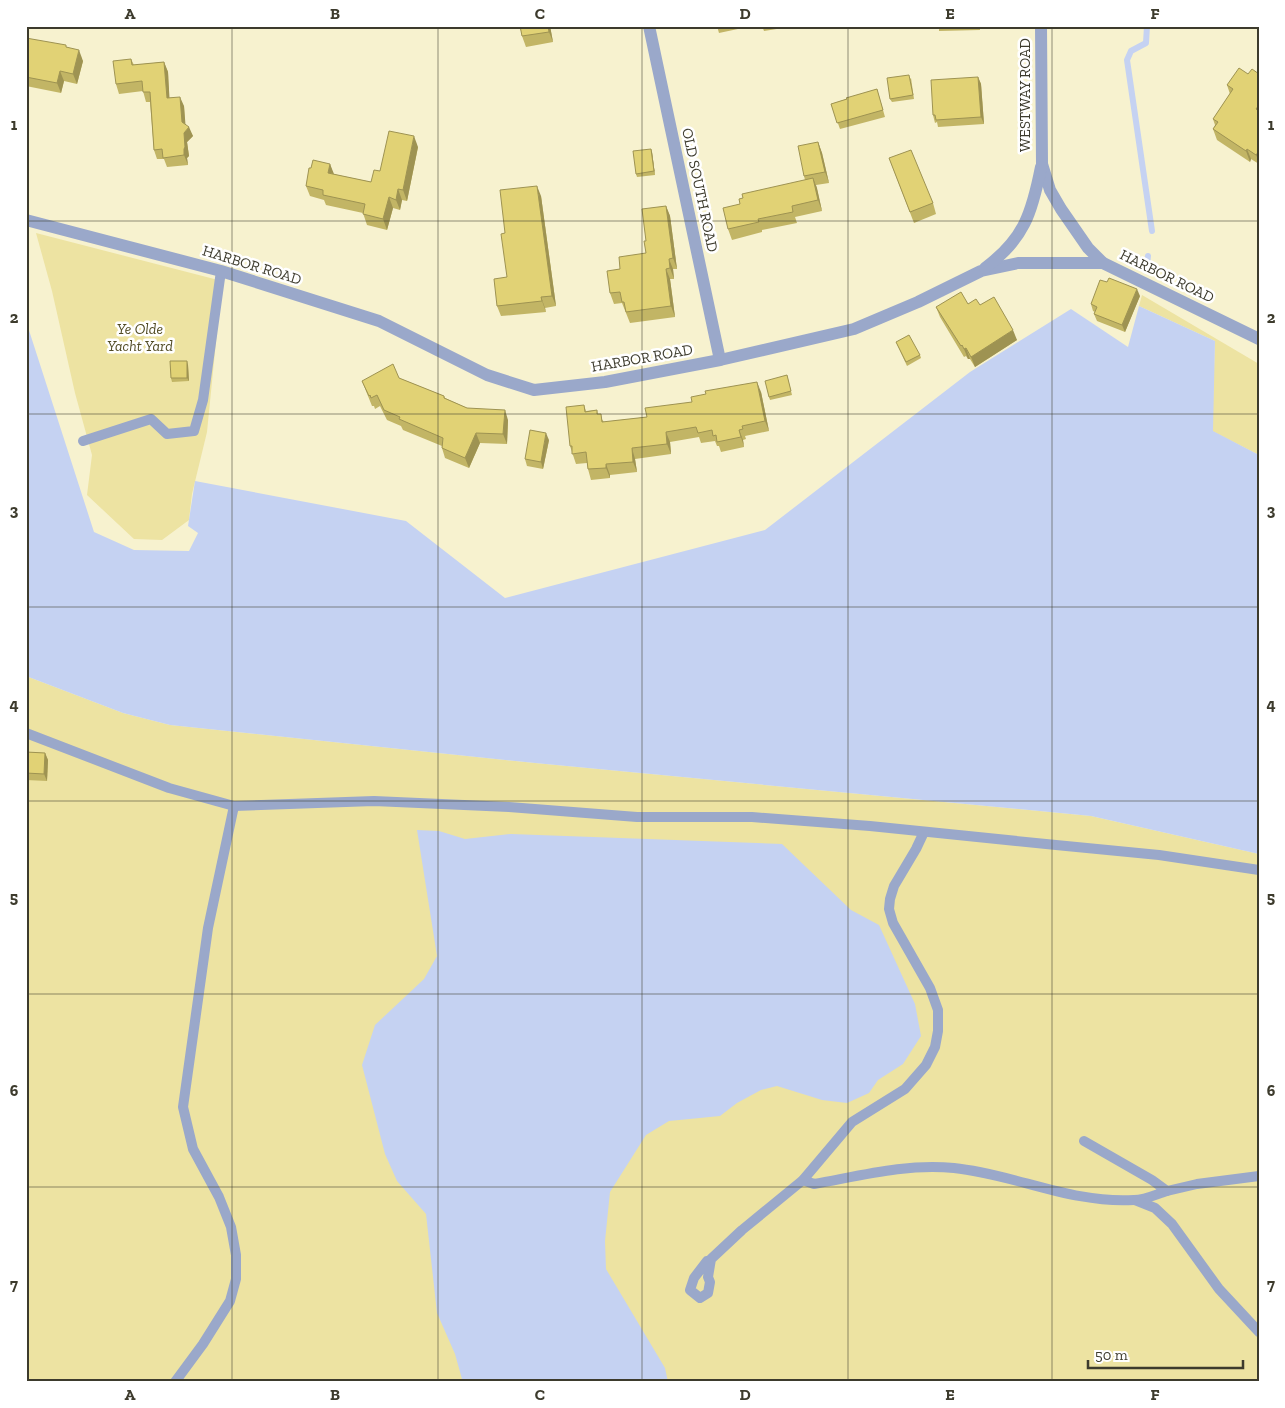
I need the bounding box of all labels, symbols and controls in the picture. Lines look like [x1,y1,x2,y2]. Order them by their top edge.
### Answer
text: A [125,4,136,23]
text: B [330,4,340,23]
text: C [535,4,545,23]
text: D [739,4,751,23]
text: E [945,4,955,23]
text: F [1150,4,1160,23]
street label: WESTWAY ROAD [1016,38,1034,152]
text: 1 [11,115,18,134]
text: 1 [1268,115,1275,134]
street label: OLD SOUTH ROAD [678,126,722,254]
street label: HARBOR ROAD [200,241,304,289]
street label: HARBOR ROAD [1117,245,1217,307]
text: 2 [10,308,19,327]
text: 2 [1267,308,1276,327]
park label: Ye Olde Yacht Yard [107,320,173,355]
street label: HARBOR ROAD [590,340,694,376]
text: 3 [10,501,19,520]
text: 3 [1267,501,1276,520]
text: 4 [9,695,19,714]
text: 4 [1266,695,1276,714]
text: 5 [10,888,18,907]
text: 5 [1267,888,1275,907]
text: 6 [10,1081,19,1100]
text: 6 [1267,1081,1276,1100]
text: 7 [10,1275,18,1294]
text: 7 [1267,1275,1275,1294]
scale bar [1088,1338,1242,1370]
text: 50 m [1095,1346,1128,1364]
text: A [125,1385,136,1404]
text: B [330,1385,340,1404]
text: C [535,1385,545,1404]
text: D [739,1385,751,1404]
text: E [945,1385,955,1404]
text: F [1150,1385,1160,1404]

